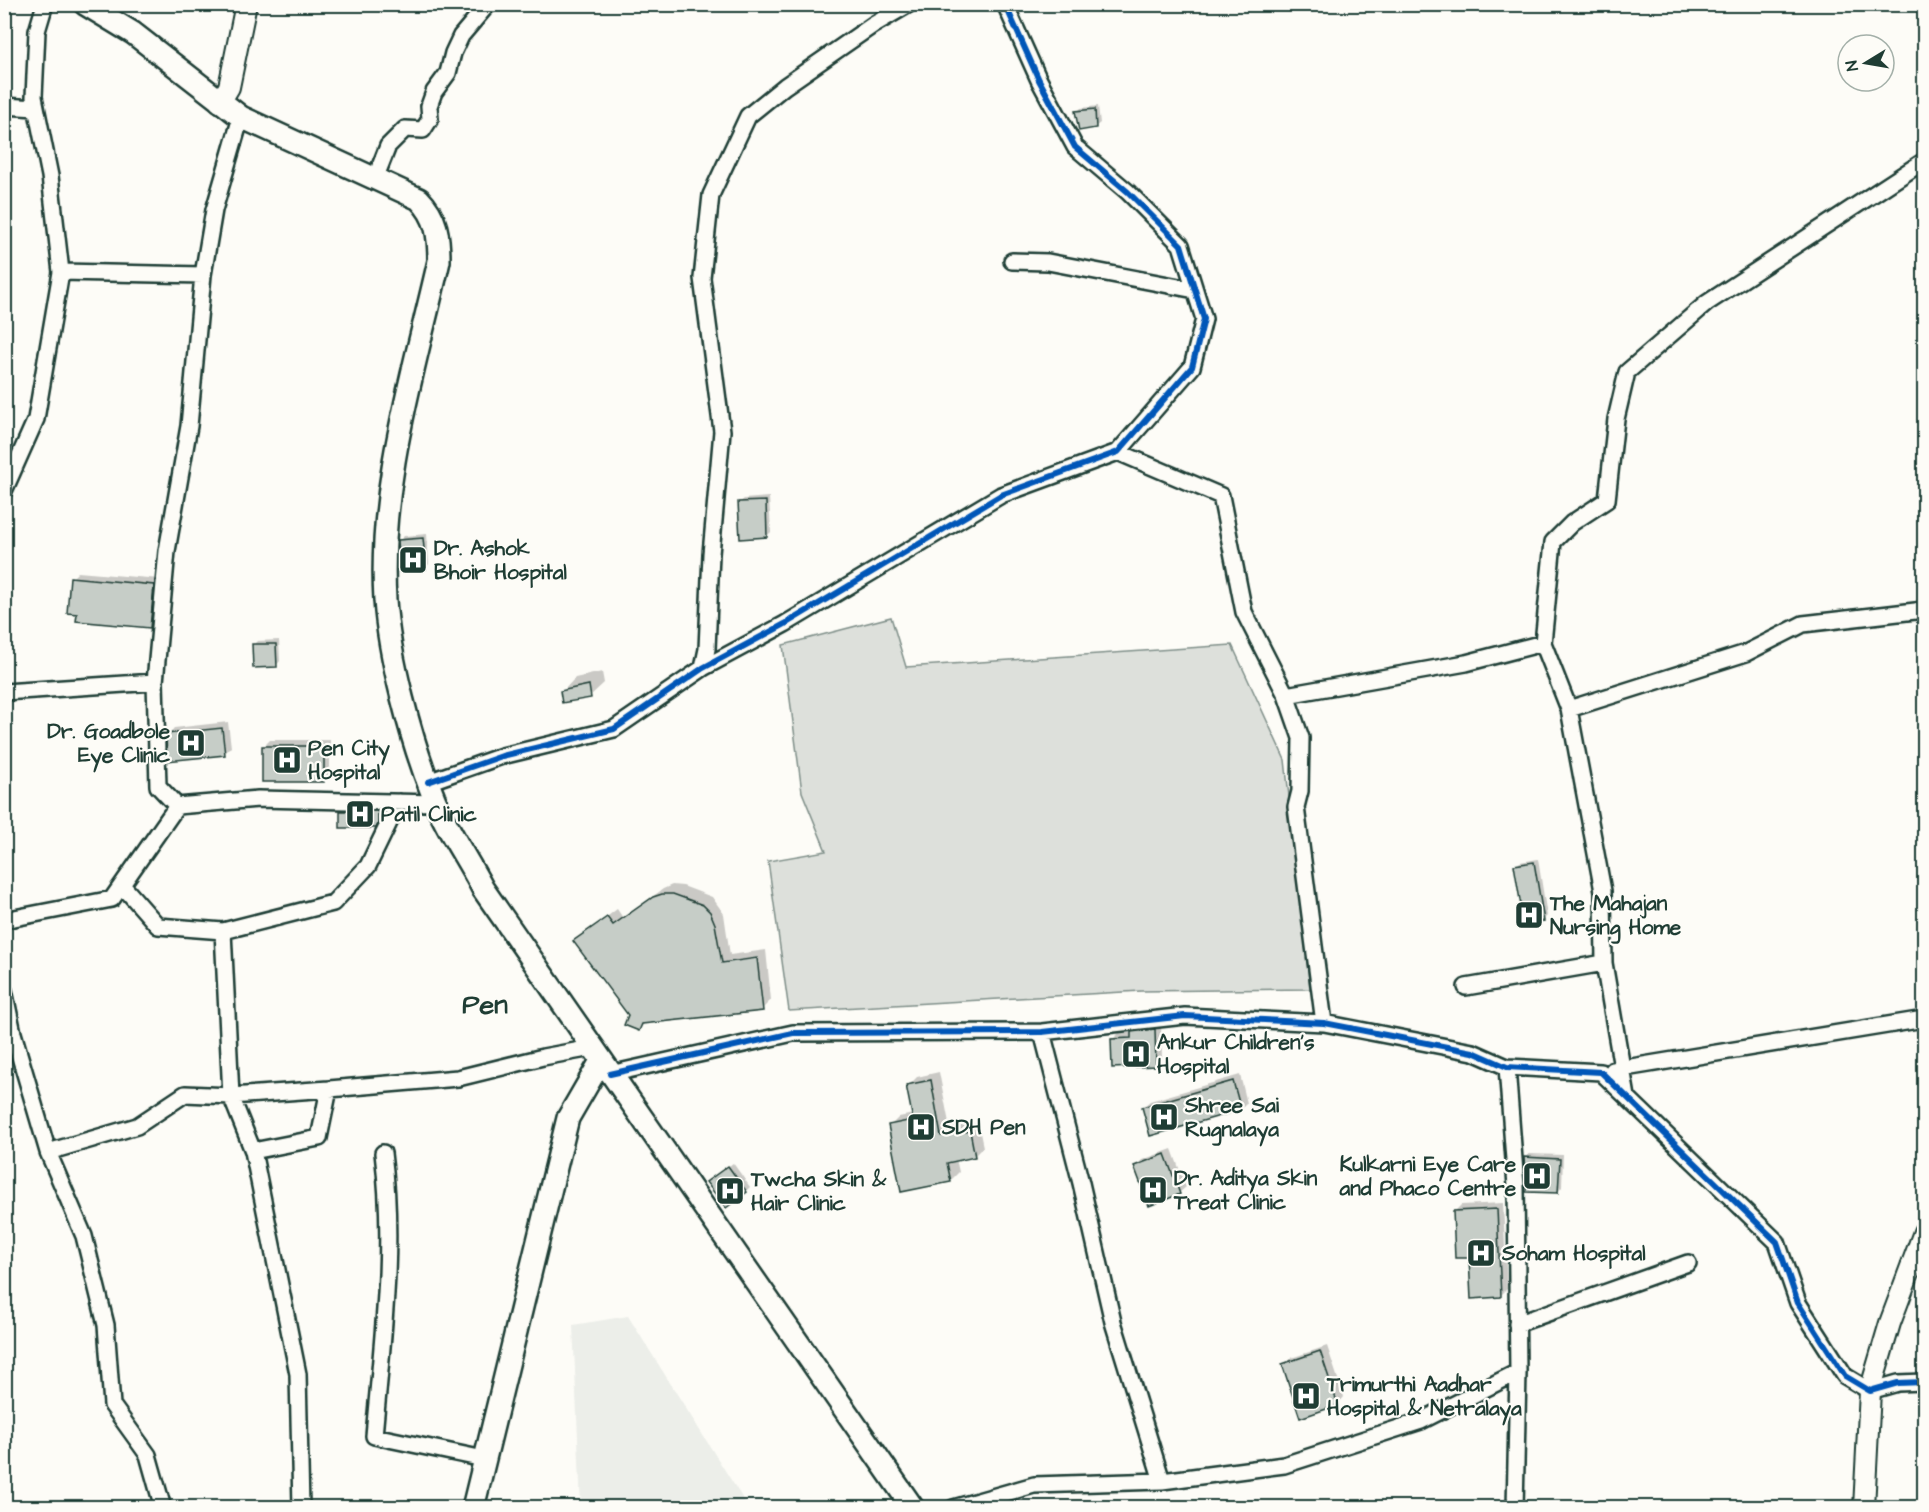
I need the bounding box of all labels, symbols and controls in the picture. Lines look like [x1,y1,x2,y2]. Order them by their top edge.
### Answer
north arrow [1836,33,1896,93]
text: N [1841,59,1864,73]
place label: Dr. Ashok Bhoir Hospital [434,534,567,588]
hospital icon: Dr. Ashok Bhoir Hospital [397,544,429,576]
place label: Dr. Goadbole Eye Clinic [47,717,171,773]
hospital icon: Dr. Goadbole Eye Clinic [175,727,207,759]
place label: Pen City Hospital [308,734,390,788]
hospital icon: Pen City Hospital [271,744,303,776]
hospital icon: Patil Clinic [344,798,376,830]
place label: Patil Clinic [381,800,477,829]
place label: The Mahajan Nursing Home [1549,889,1682,944]
hospital icon: The Mahajan Nursing Home [1513,899,1545,931]
district label: Pen [462,986,508,1024]
place label: Ankur Children's Hospital [1157,1028,1315,1082]
hospital icon: Ankur Children's Hospital [1120,1038,1152,1070]
place label: Shree Sai Rugnalaya [1184,1091,1280,1147]
hospital icon: Shree Sai Rugnalaya [1148,1101,1180,1133]
hospital icon: SDH Pen [905,1111,937,1143]
place label: SDH Pen [941,1113,1026,1142]
place label: Kulkarni Eye Care and Phaco Centre [1338,1150,1517,1203]
hospital icon: Kulkarni Eye Care and Phaco Centre [1521,1160,1553,1192]
place label: Dr. Aditya Skin Treat Clinic [1173,1164,1318,1217]
place label: Twcha Skin & Hair Clinic [750,1165,887,1218]
hospital icon: Dr. Aditya Skin Treat Clinic [1137,1174,1169,1206]
hospital icon: Twcha Skin & Hair Clinic [714,1175,746,1207]
hospital icon: Soham Hospital [1465,1237,1497,1269]
place label: Soham Hospital [1501,1239,1646,1269]
place label: Trimurthi Aadhar Hospital & Netralaya [1326,1370,1522,1426]
hospital icon: Trimurthi Aadhar Hospital & Netralaya [1290,1380,1322,1412]

